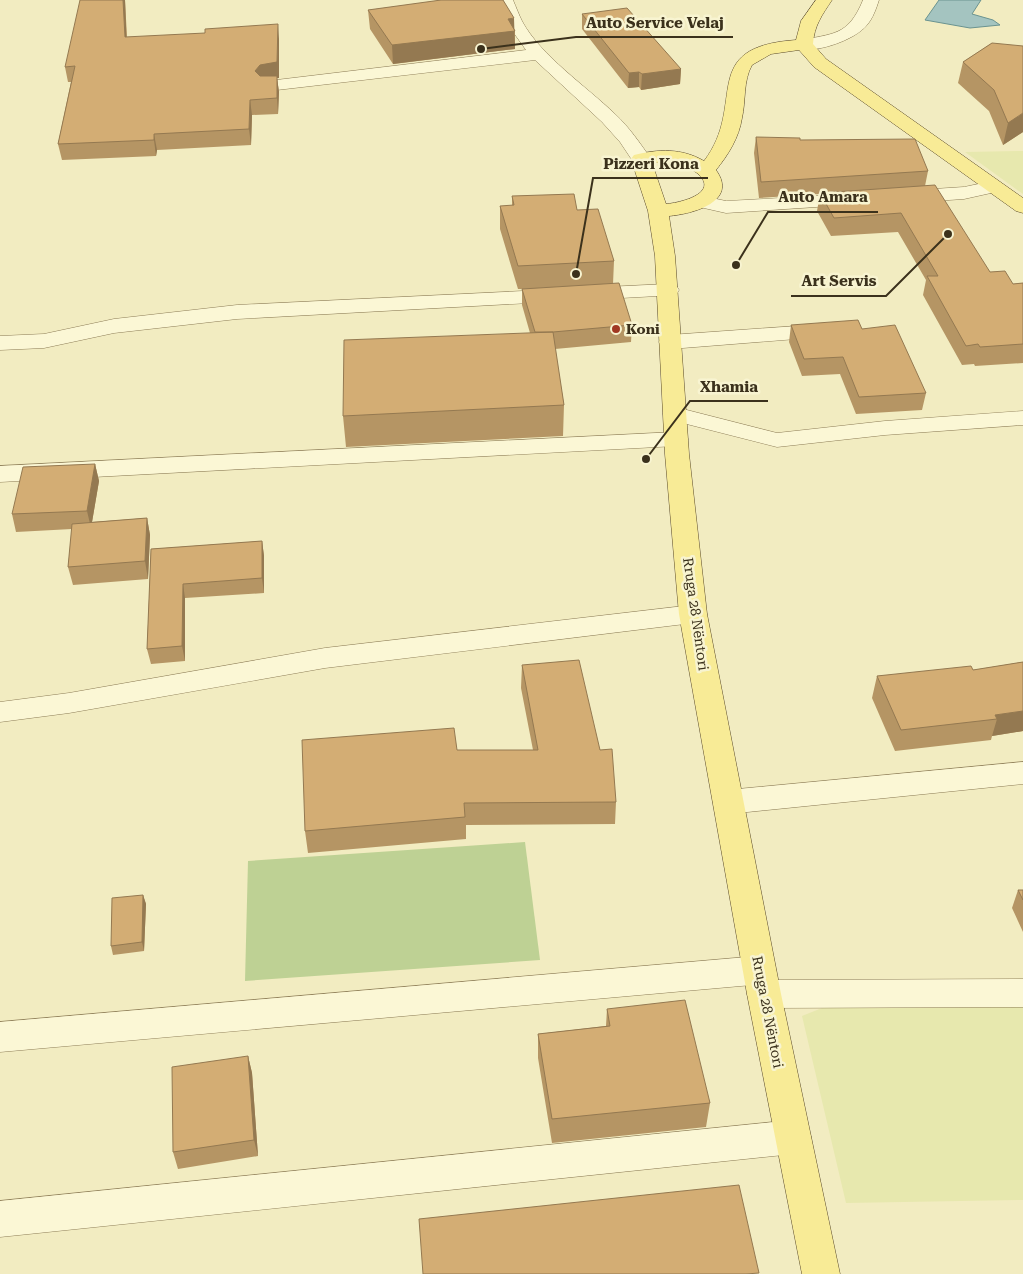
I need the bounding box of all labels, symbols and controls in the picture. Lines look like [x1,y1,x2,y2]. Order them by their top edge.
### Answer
callout: Auto Service Velaj [576,7,733,37]
text: Auto Service Velaj [586,14,724,32]
callout: Pizzeri Kona [593,148,708,178]
text: Pizzeri Kona [603,155,699,173]
callout: Auto Amara [768,182,878,212]
text: Auto Amara [778,188,868,206]
callout: Art Servis [791,266,886,296]
text: Art Servis [802,272,877,290]
place label: Koni [626,321,660,337]
marker: Koni [610,323,622,335]
callout: Xhamia [690,371,768,401]
text: Xhamia [700,378,758,396]
street label: Rruga 28 Nëntori [680,556,712,672]
street label: Rruga 28 Nëntori [749,955,787,1070]

